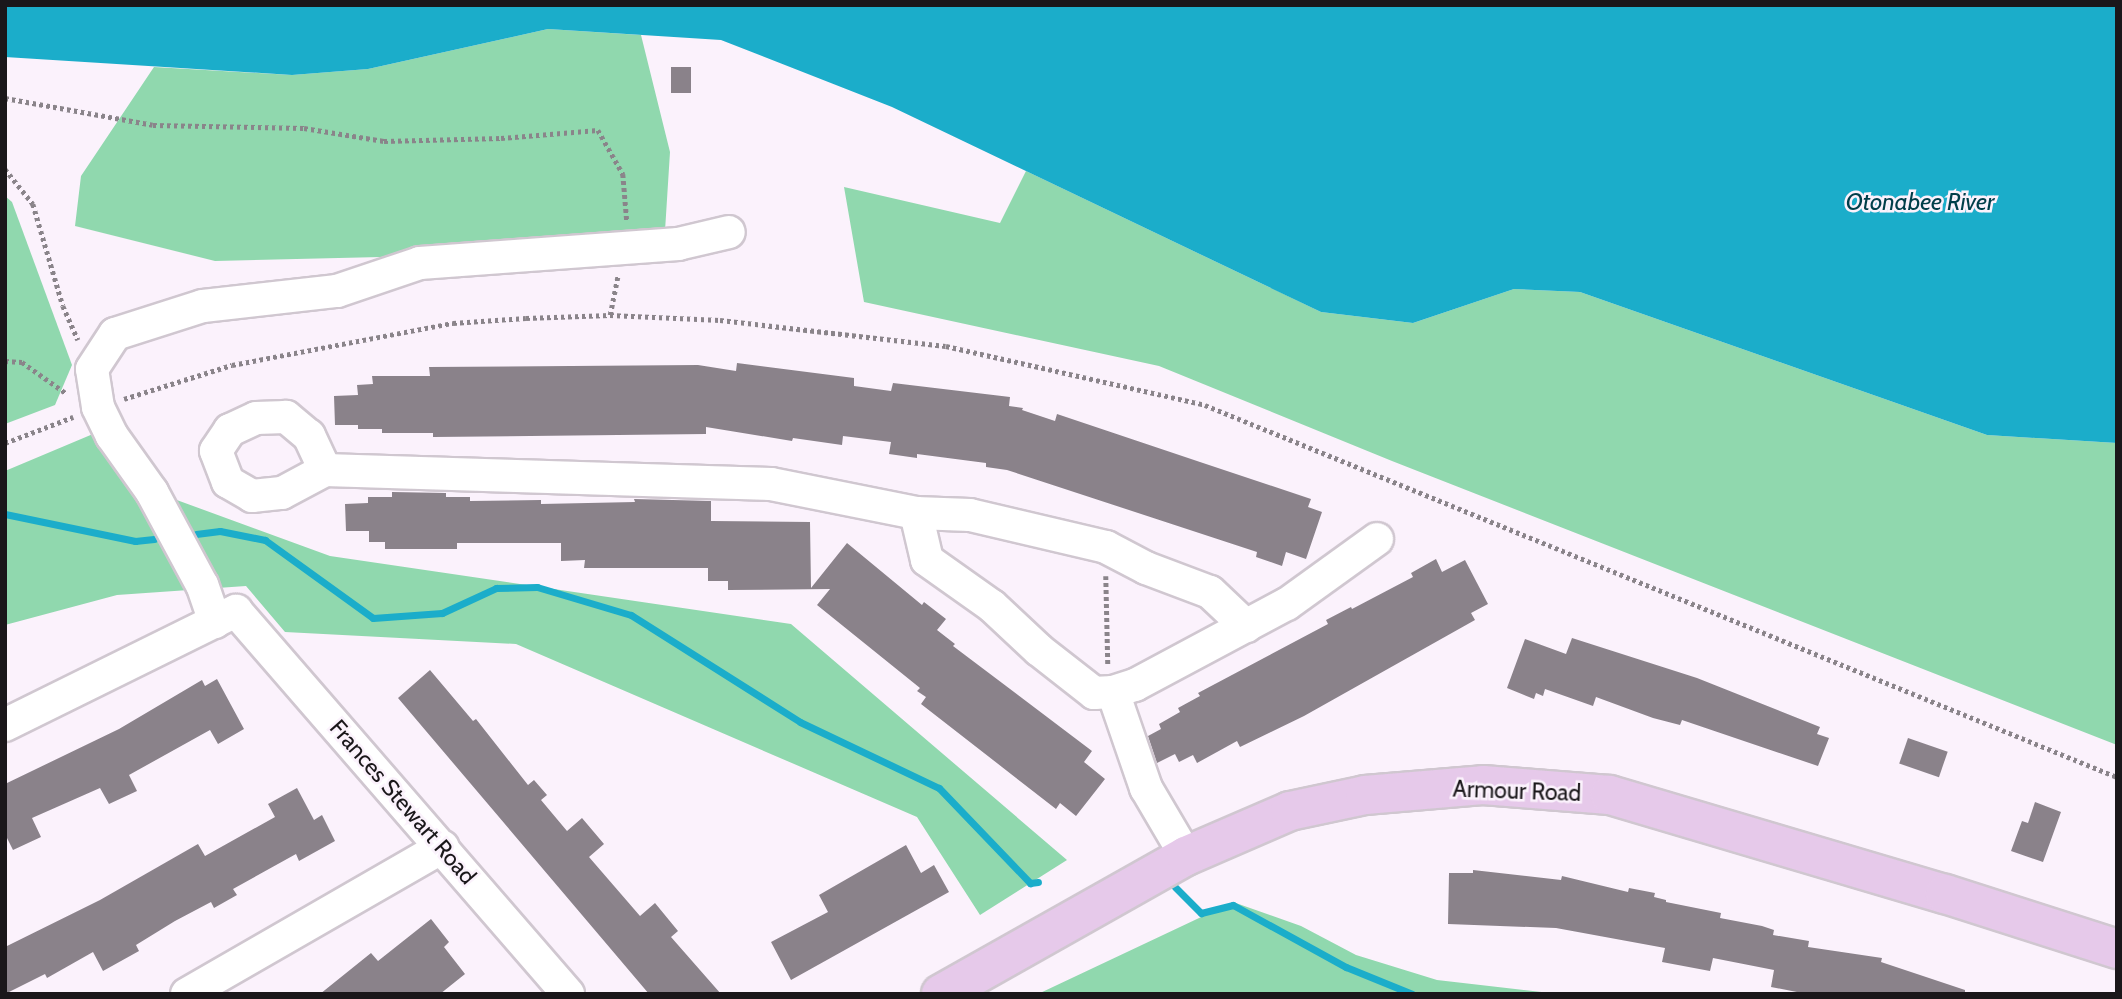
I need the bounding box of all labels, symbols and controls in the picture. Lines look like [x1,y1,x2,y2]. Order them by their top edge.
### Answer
water label: Otonabee River [1846,188,1994,216]
street label: Frances Stewart Road [324,714,482,890]
street label: Armour Road [1452,775,1582,807]

